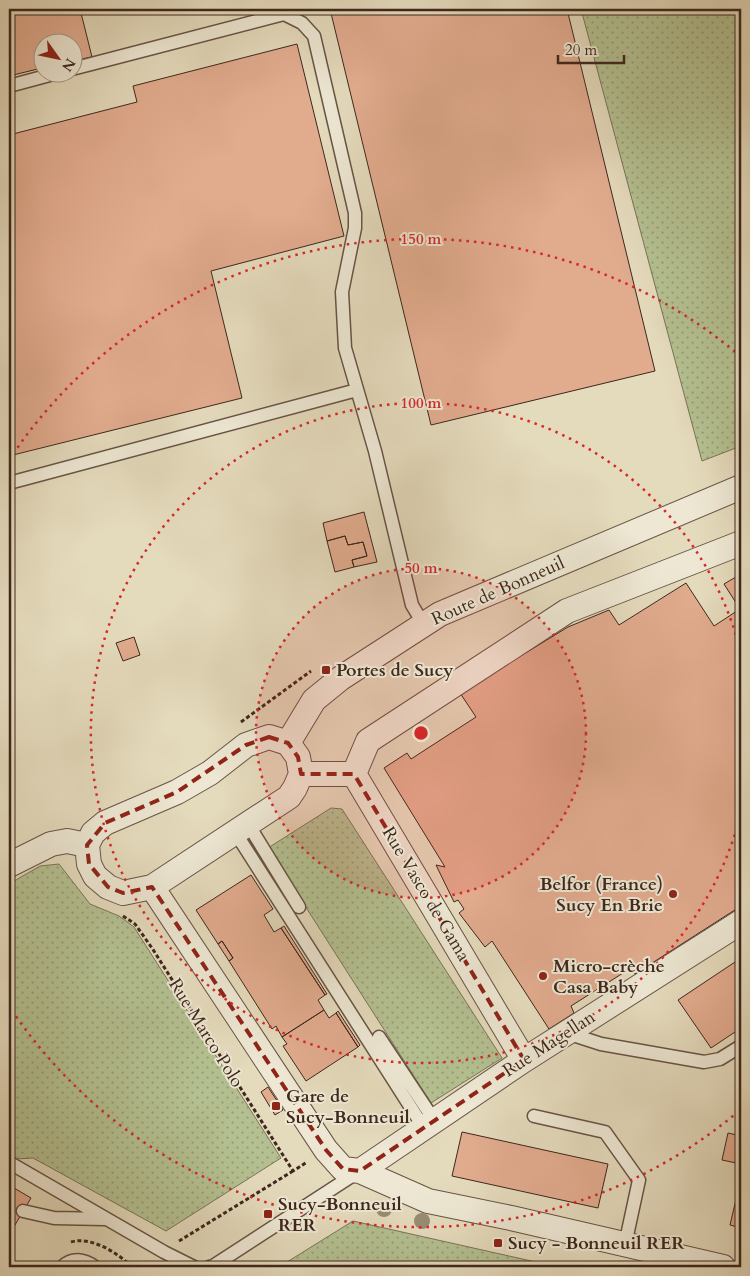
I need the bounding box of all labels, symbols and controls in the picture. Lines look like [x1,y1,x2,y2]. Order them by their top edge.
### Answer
north arrow [32,32,82,82]
scale bar [558,32,624,64]
text: 20 m [565,40,597,60]
text: N [57,55,80,75]
text: 150 m [401,229,442,249]
text: 100 m [401,393,442,413]
street label: Route de Bonneuil [427,550,569,632]
text: 50 m [404,558,438,578]
place label: Portes de Sucy [336,658,454,683]
marker: Portes de Sucy [320,664,332,676]
centre of rings [412,724,430,742]
street label: Rue Vasco de Gama [376,822,476,966]
place label: Belfor (France) Sucy En Brie [539,872,663,918]
marker: Belfor (France) Sucy En Brie [667,888,679,900]
place label: Micro-crèche Casa Baby [553,954,665,1000]
marker: Micro-crèche Casa Baby [537,970,549,982]
street label: Rue Marco Polo [163,974,250,1092]
street label: Rue Magellan [498,1004,601,1083]
place label: Gare de Sucy-Bonneuil [286,1084,410,1130]
marker: Gare de Sucy-Bonneuil [270,1100,282,1112]
place label: Sucy-Bonneuil RER [278,1192,402,1238]
marker: Sucy-Bonneuil RER [262,1208,274,1220]
place label: Sucy - Bonneuil RER [508,1231,685,1256]
marker: Sucy - Bonneuil RER [492,1237,504,1249]

